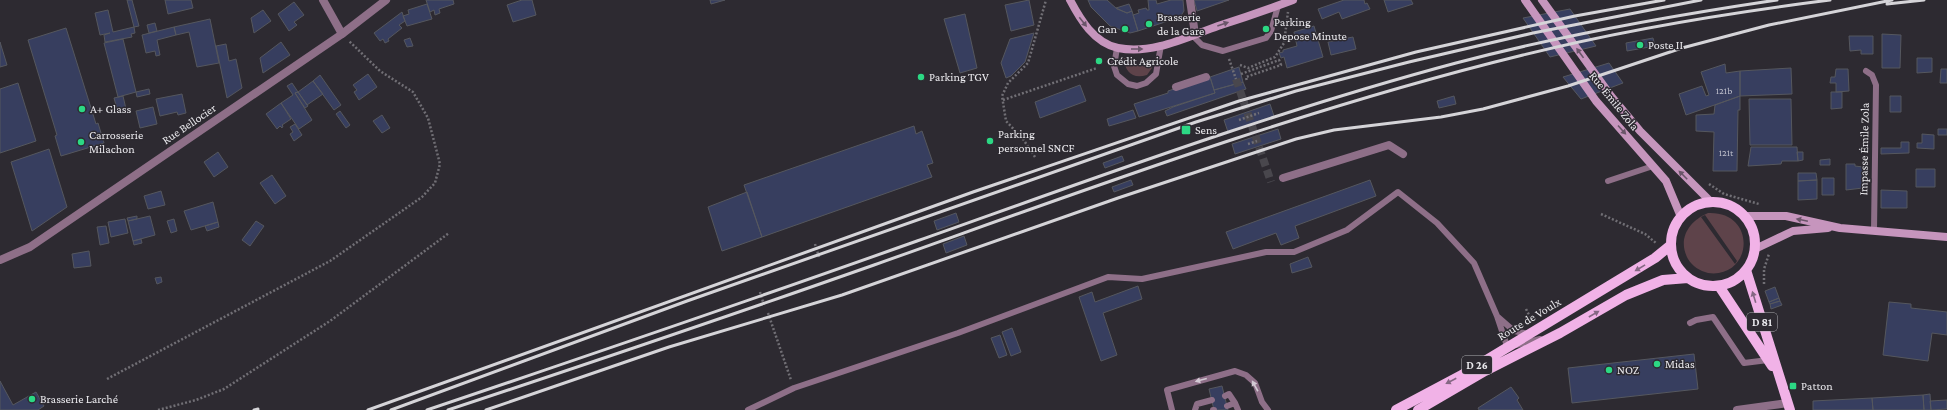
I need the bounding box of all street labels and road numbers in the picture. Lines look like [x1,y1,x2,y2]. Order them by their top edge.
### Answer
street label: Rue Émile Zola [1586,69,1642,133]
street label: Rue Bellocier [159,100,219,147]
street label: Impasse Émile Zola [1856,102,1872,196]
street label: Route de Voulx [1495,294,1564,343]
road number: D 81 [1747,313,1777,331]
road number: D 26 [1462,356,1492,374]

